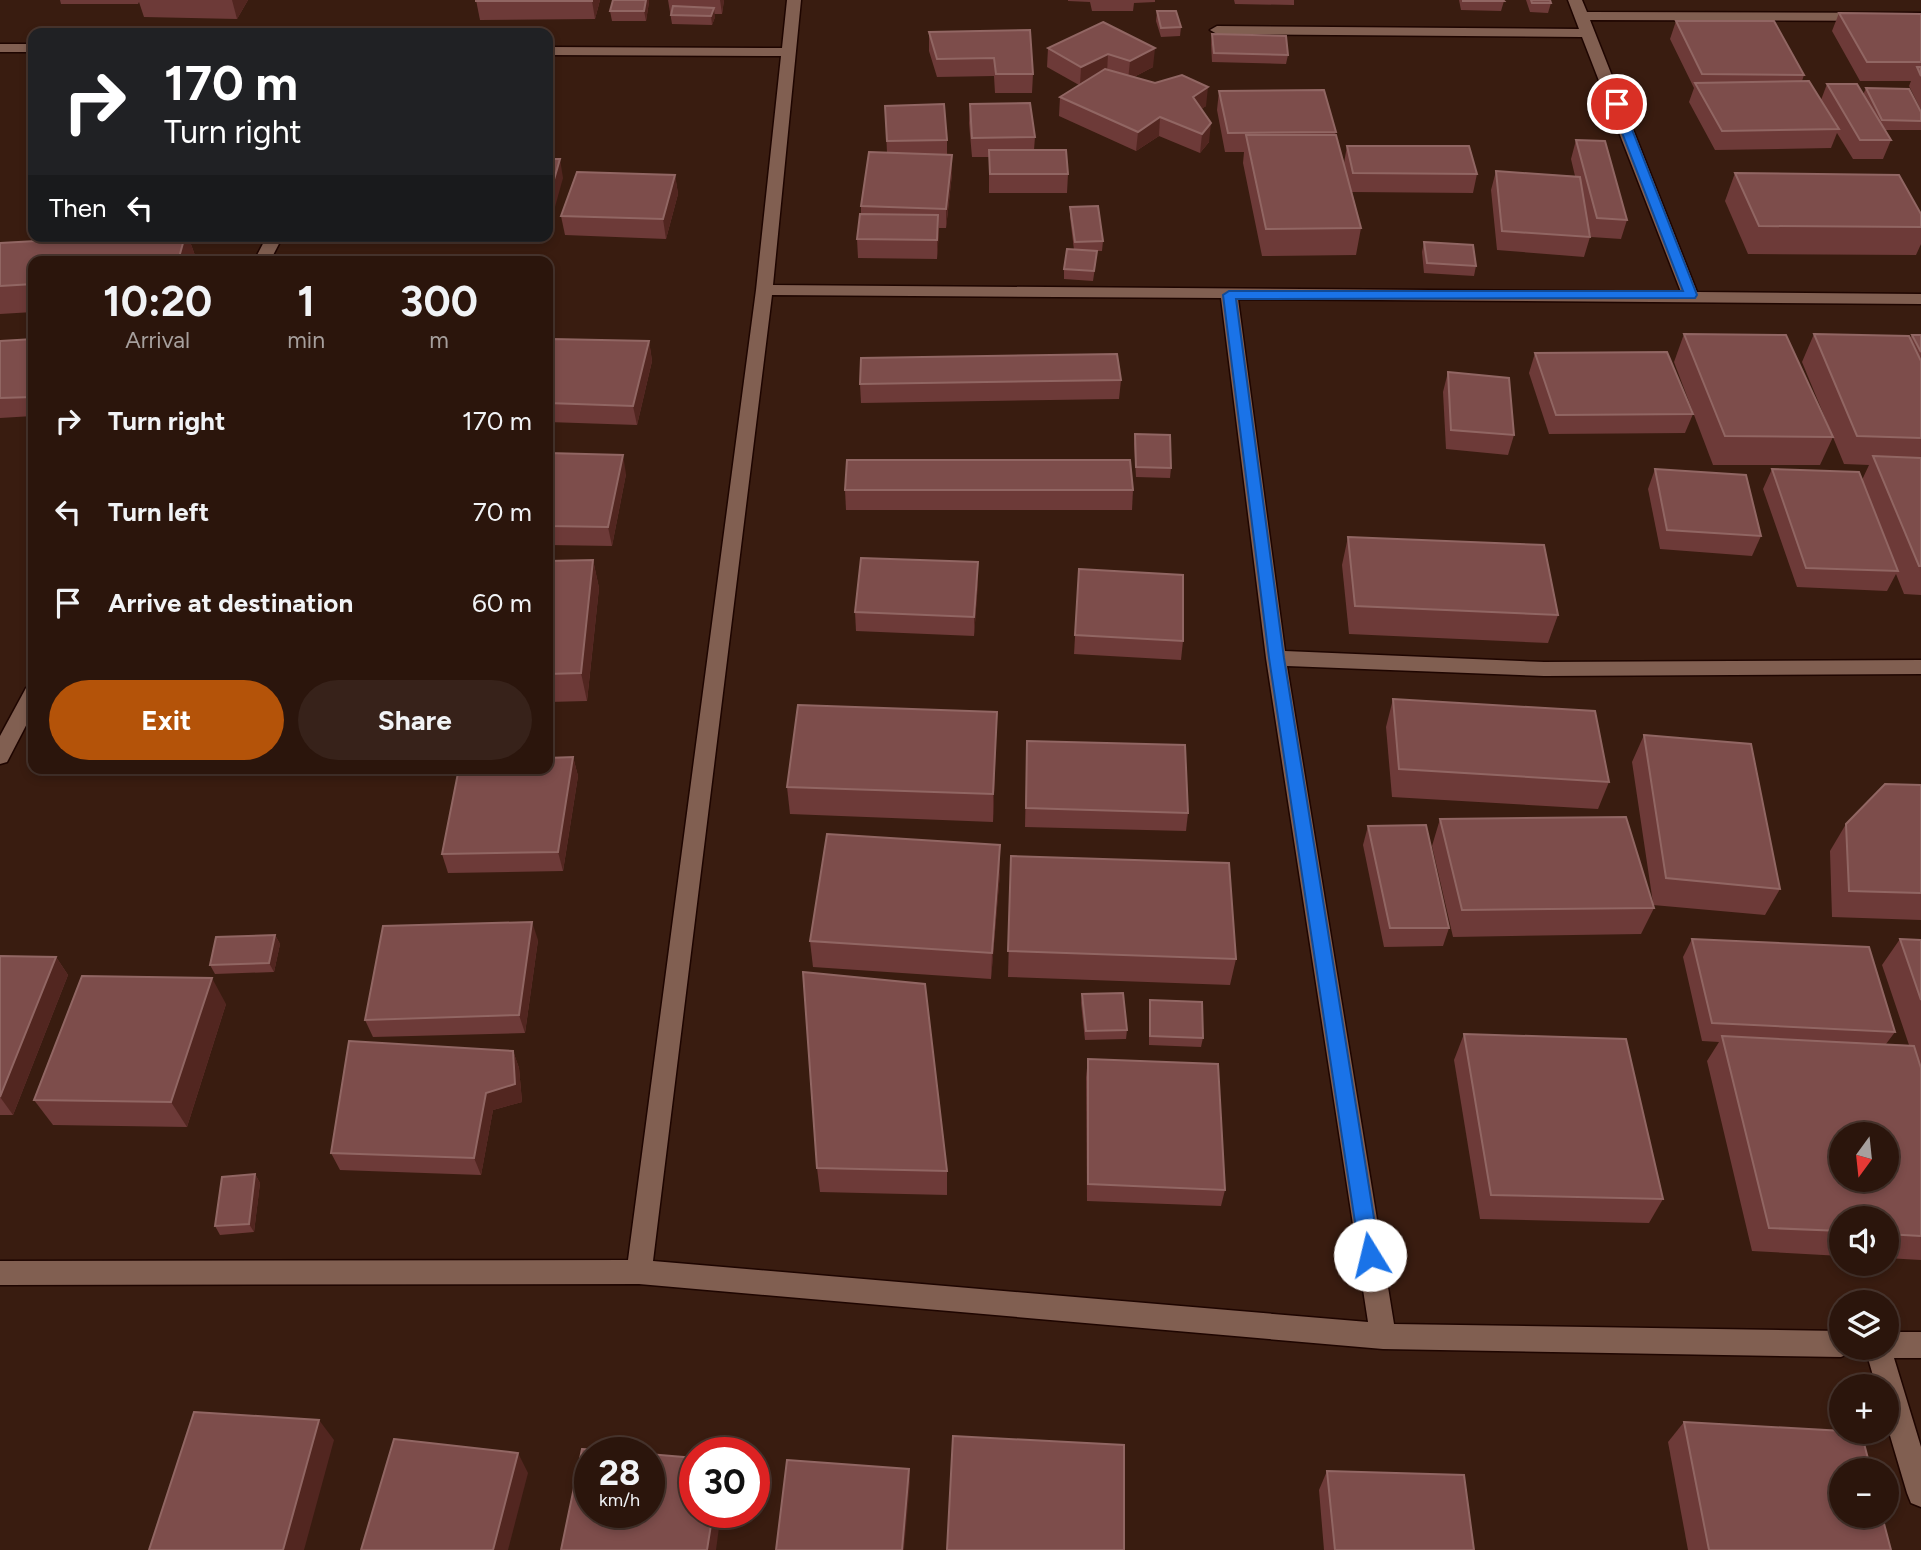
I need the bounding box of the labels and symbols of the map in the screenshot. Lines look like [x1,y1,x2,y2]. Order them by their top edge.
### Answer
pin [1587,74,1647,134]
north arrow [1829,1122,1899,1192]
position arrow [1333,1218,1407,1292]
speed limit sign: 30 [679,1437,770,1528]

